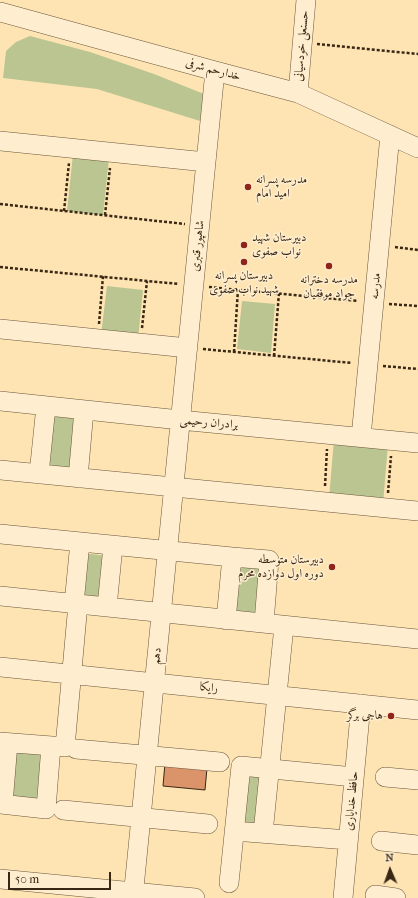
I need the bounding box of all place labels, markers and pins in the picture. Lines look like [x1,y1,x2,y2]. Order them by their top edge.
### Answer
place label: مدرسه پسرانه امید امام [256,173,307,201]
marker: مدرسه پسرانه امید امام [243,182,253,192]
place label: دبیرستان شهید نواب صفوی [252,231,306,259]
marker: دبیرستان شهید نواب صفوی [239,240,249,250]
marker: دبیرستان پسرانه شهید نواب صفوی [239,257,249,267]
marker: مدرسه دخترانه جواد موفقیان [324,261,334,271]
place label: دبیرستان پسرانه شهید نواب صفوی [209,269,279,297]
place label: مدرسه دخترانه جواد موفقیان [300,273,358,301]
place label: دبیرستان متوسطه دوره اول دوازده محرم [238,553,324,581]
marker: دبیرستان متوسطه دوره اول دوازده محرم [327,562,337,572]
place label: هاجی برگر [347,709,383,723]
marker: هاجی برگر [386,711,396,721]

